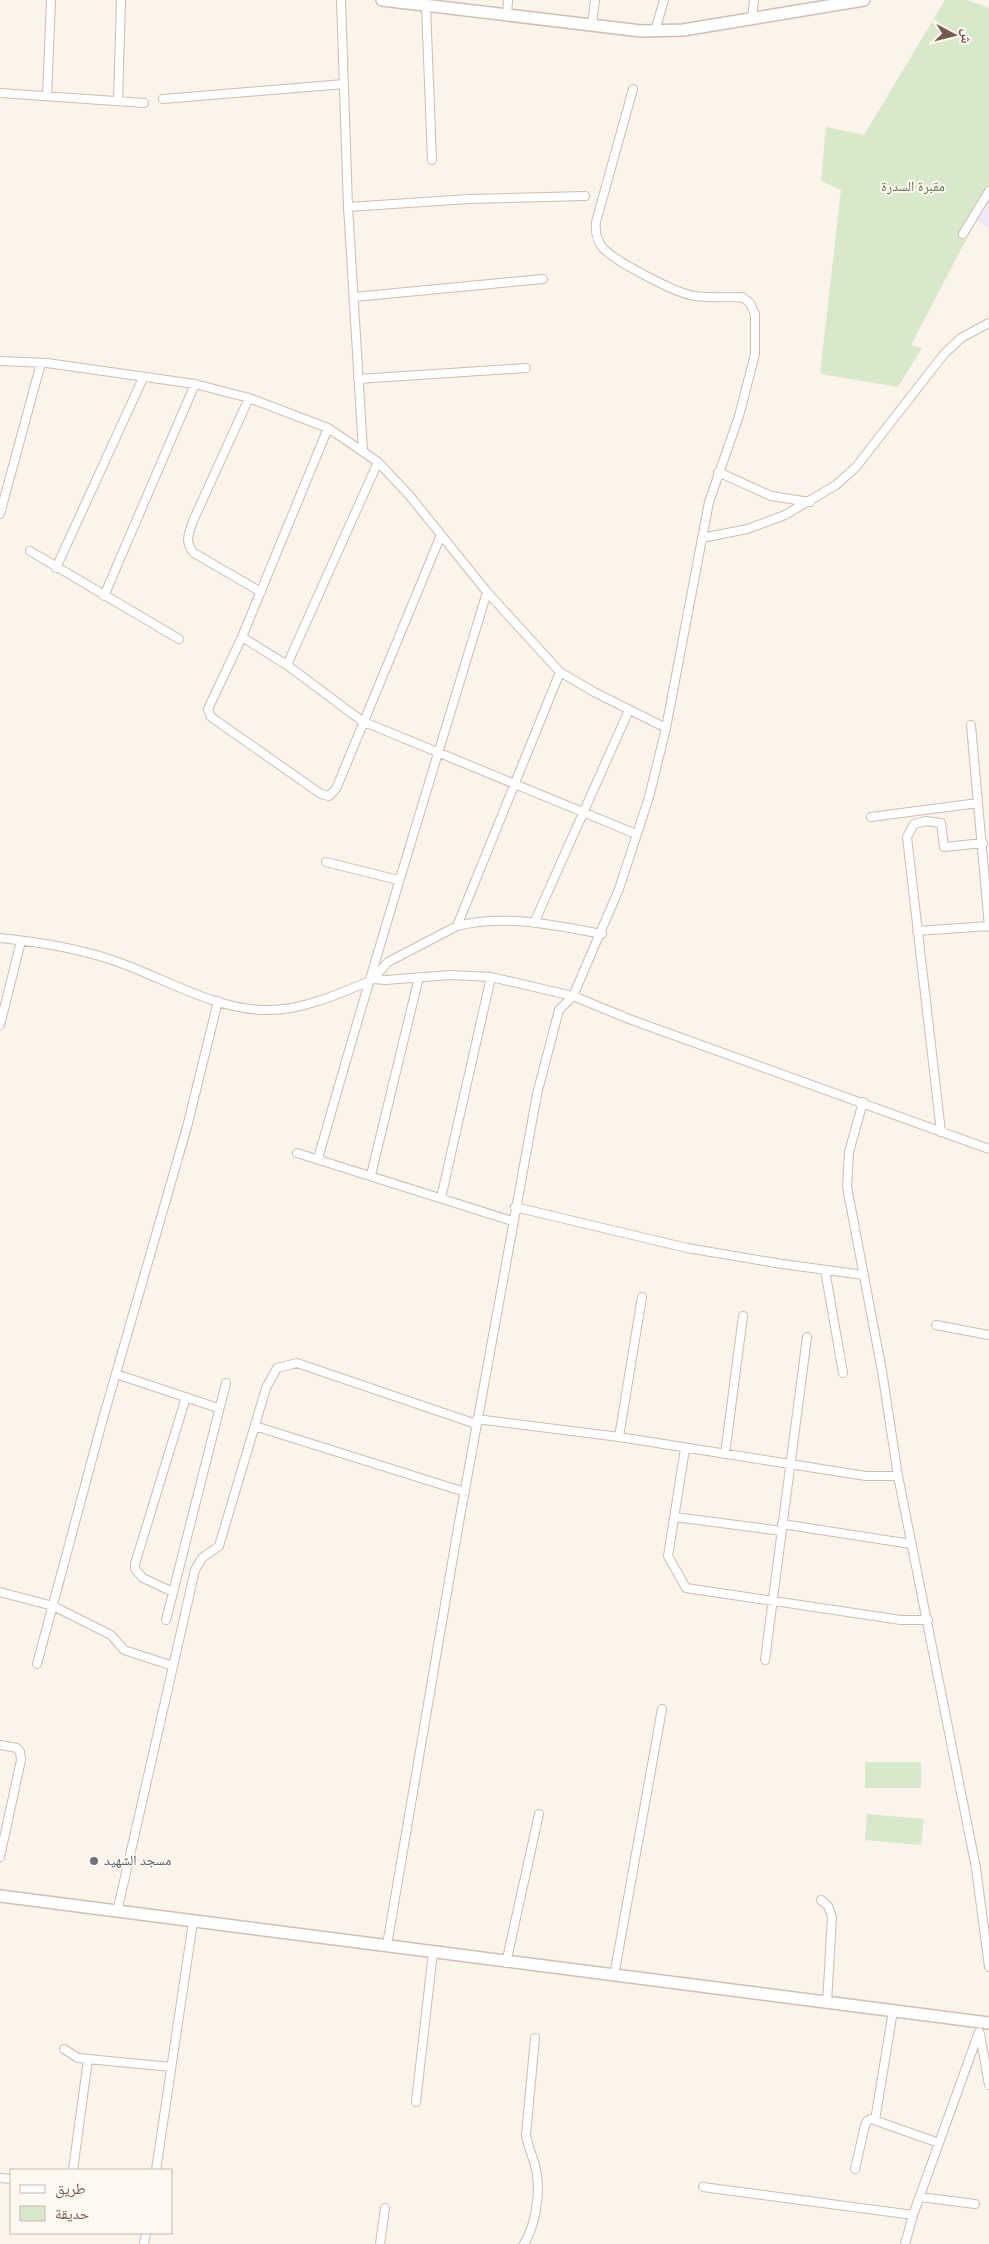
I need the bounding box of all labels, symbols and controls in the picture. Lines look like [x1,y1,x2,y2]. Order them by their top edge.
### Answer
north arrow [929,10,979,60]
text: ش [956,28,975,45]
park label: مقبرة السدرة [881,179,945,196]
place label: مسجد الشهيد [104,1853,172,1870]
marker: مسجد الشهيد [88,1855,100,1867]
legend [10,2169,172,2234]
text: طريق [55,2181,86,2200]
text: حديقة [55,2206,90,2225]

